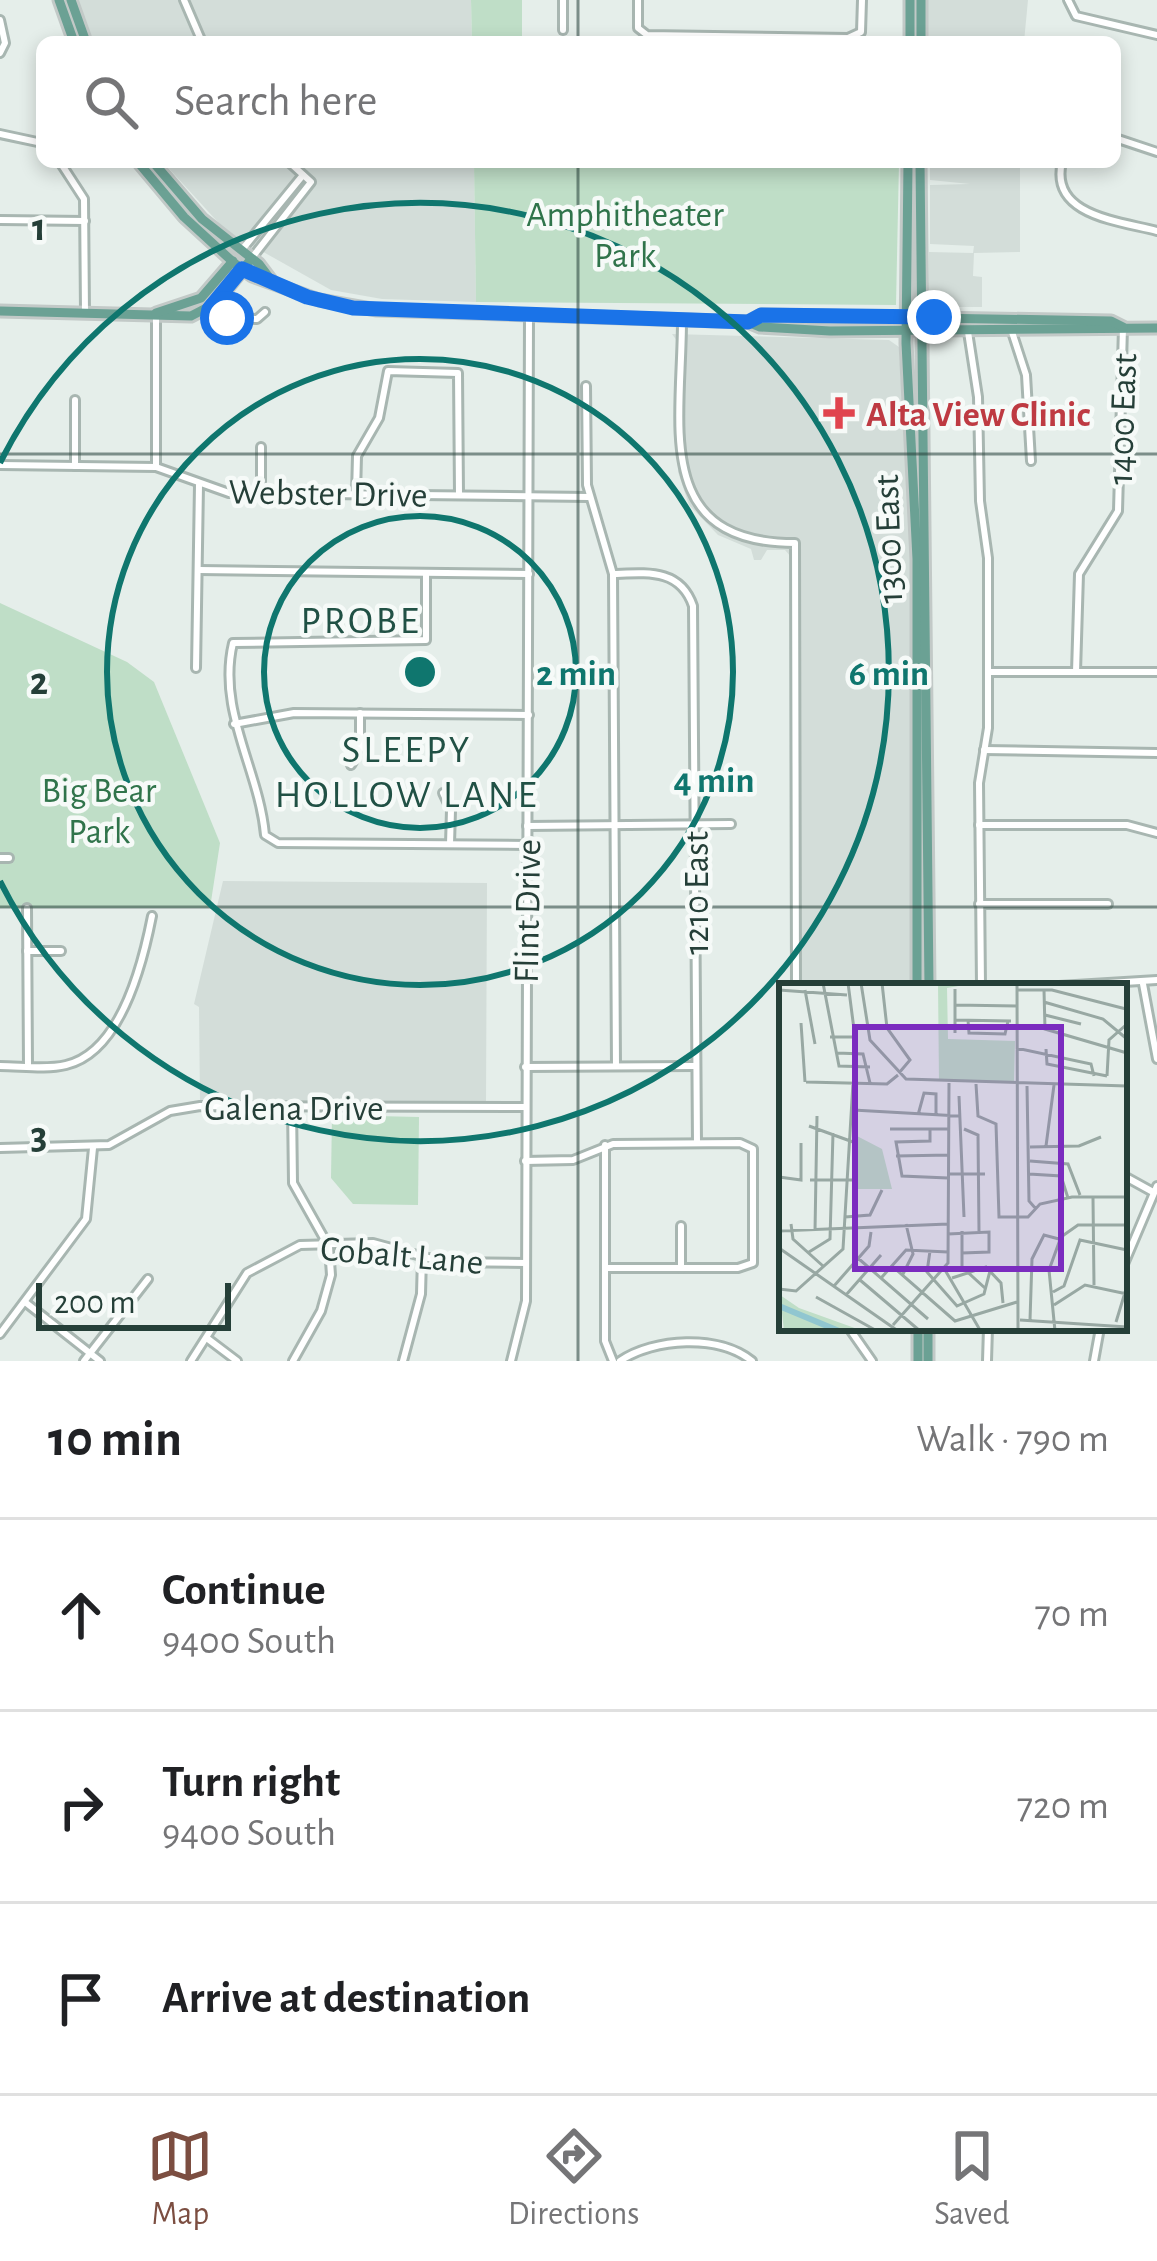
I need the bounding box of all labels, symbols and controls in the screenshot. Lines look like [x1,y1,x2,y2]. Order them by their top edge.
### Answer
search box [36,36,1121,168]
icon: search [78,69,144,135]
text: Search here [174,79,377,124]
park label: Amphitheater Park [526,197,724,274]
text: 1 [32,209,46,248]
route end [907,290,961,344]
route start [200,291,254,345]
street label: 1400 East [1103,352,1143,486]
marker: Alta View Clinic [823,397,855,429]
place label: Alta View Clinic [866,397,1090,433]
street label: 1300 East [869,473,909,604]
street label: Webster Drive [228,474,428,514]
district label: PROBE [300,602,422,641]
centre of rings [399,651,441,693]
text: 2 min [536,656,616,692]
text: 6 min [849,656,929,692]
text: 2 [30,663,48,702]
district label: SLEEPY HOLLOW LANE [275,731,539,815]
text: 4 min [673,763,755,799]
park label: Big Bear Park [42,773,157,850]
street label: 1210 East [679,830,715,955]
street label: Flint Drive [509,839,547,983]
inset map [779,983,1127,1331]
street label: Galena Drive [204,1091,384,1127]
text: 3 [31,1117,47,1156]
street label: Cobalt Lane [319,1231,485,1281]
scale bar [36,1277,231,1330]
text: 200 m [54,1287,136,1320]
text: 10 min [48,1414,182,1465]
text: Walk · 790 m [916,1420,1109,1459]
text: Continue [162,1568,326,1613]
icon: ahead [48,1582,114,1648]
text: 70 m [1035,1595,1109,1634]
text: 9400 South [162,1622,336,1661]
text: Turn right [162,1760,340,1805]
icon: right [48,1774,114,1840]
text: 720 m [1017,1787,1109,1826]
text: 9400 South [162,1814,336,1853]
icon: arrive [48,1966,114,2032]
text: Arrive at destination [162,1976,530,2021]
tab: Map [147,2123,213,2235]
tab: Directions [508,2123,639,2235]
tab: Saved [934,2123,1010,2235]

